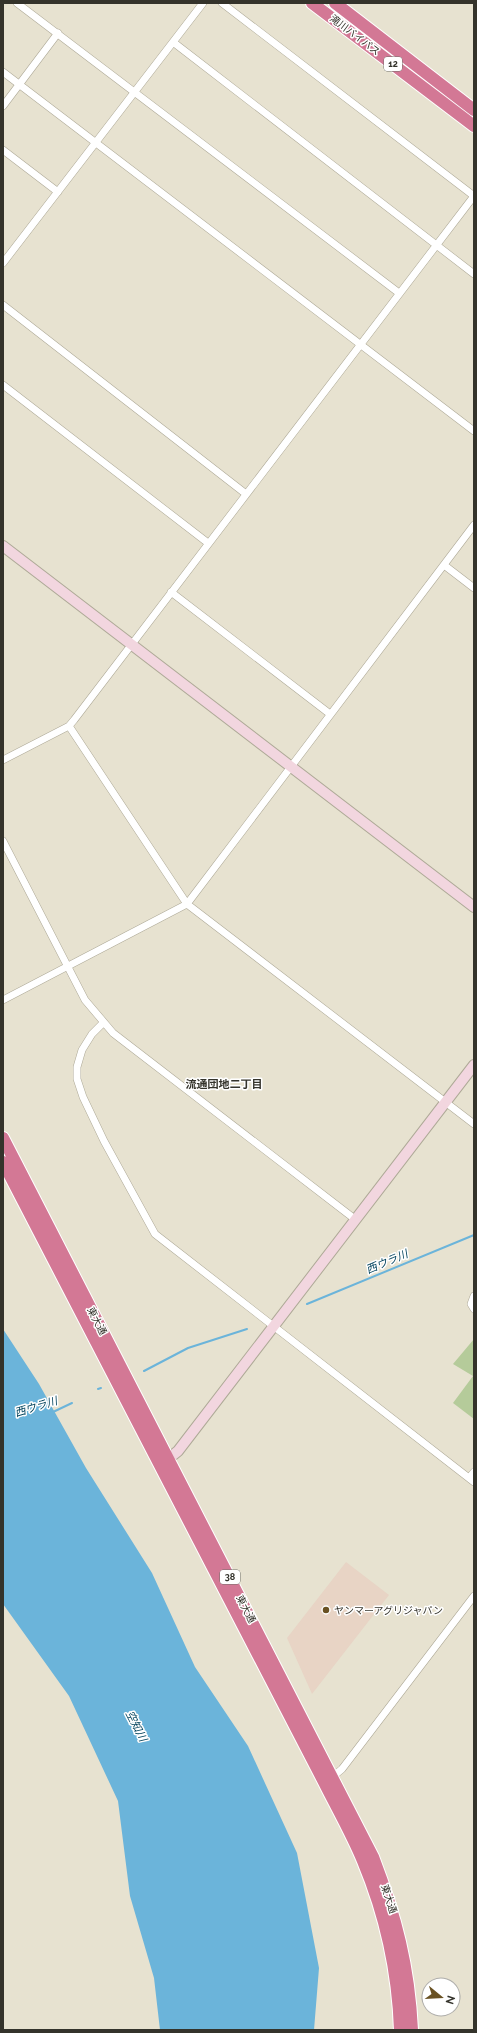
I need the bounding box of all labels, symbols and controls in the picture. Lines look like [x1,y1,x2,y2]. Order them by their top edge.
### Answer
street label: 滝川バイパス [328,13,382,57]
road number: 12 [384,57,402,71]
district label: 流通団地二丁目 [186,1078,263,1091]
water label: 西ウラ川 [364,1247,411,1277]
street label: 東大通 [85,1305,109,1337]
water label: 西ウラ川 [13,1394,60,1420]
road number: 38 [220,1570,240,1584]
street label: 東大通 [234,1593,258,1625]
marker: ヤンマーアグリジャパン [321,1605,331,1615]
place label: ヤンマーアグリジャパン [334,1605,443,1616]
water label: 空知川 [123,1708,150,1745]
street label: 東大通 [379,1883,399,1915]
north arrow [421,1977,461,2017]
text: N [443,1994,458,2006]

